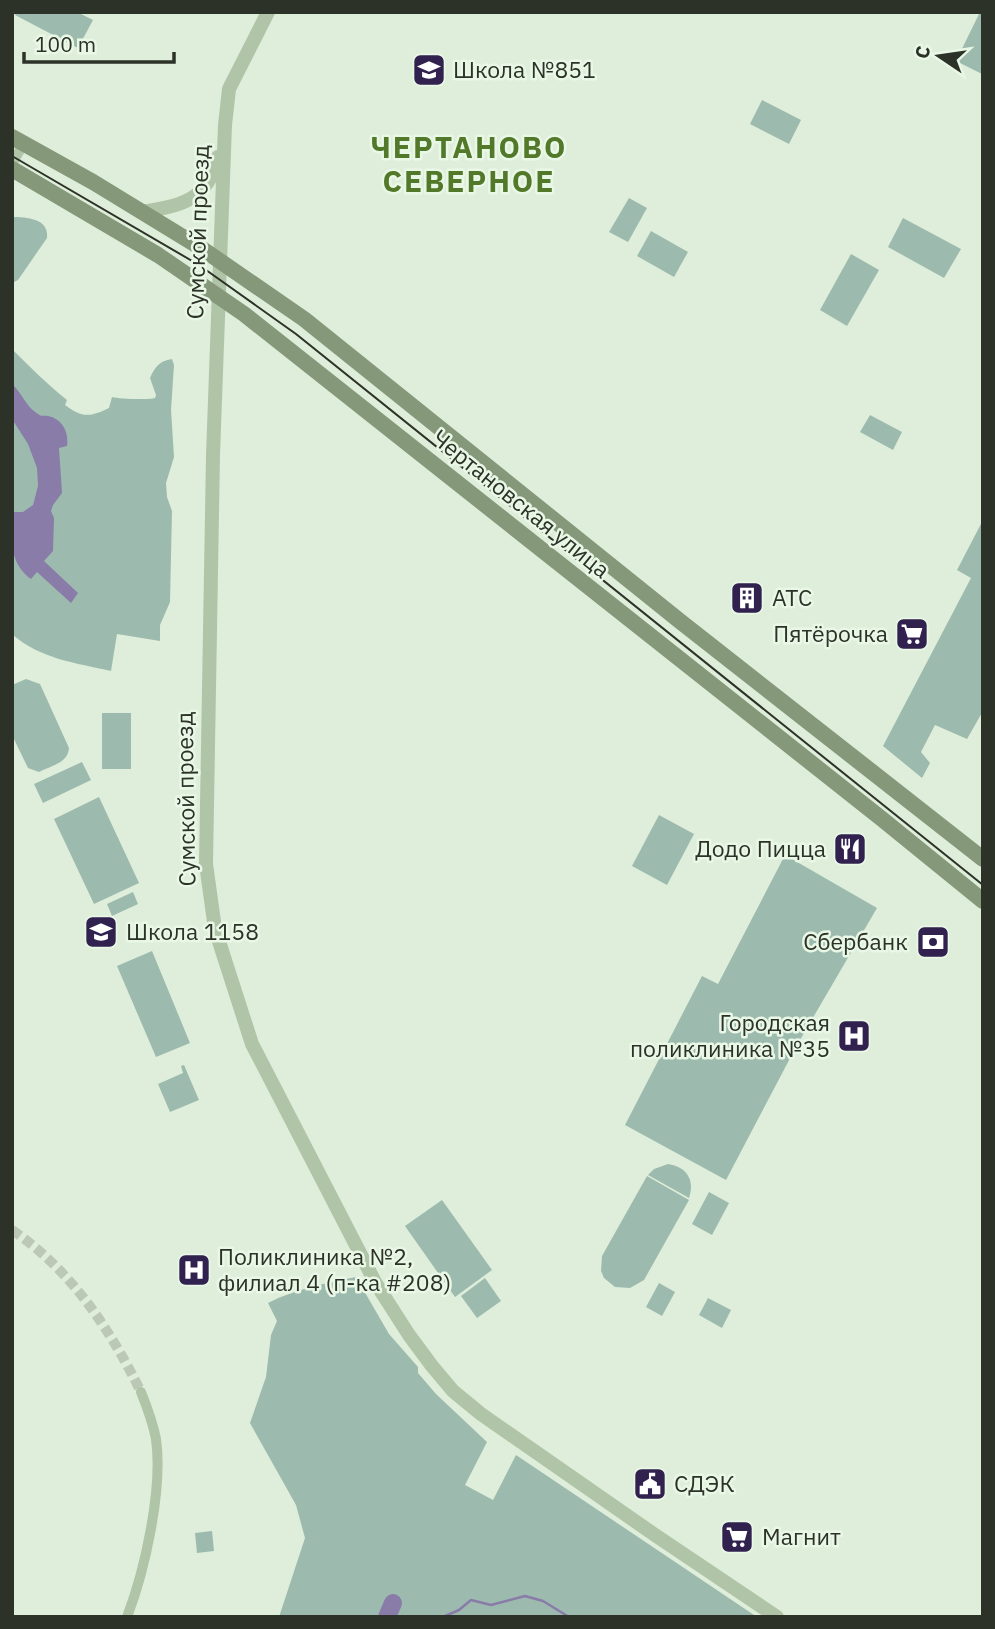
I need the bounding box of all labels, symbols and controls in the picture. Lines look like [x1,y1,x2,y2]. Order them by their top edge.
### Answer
scale bar [24,21,175,65]
north arrow [904,21,974,91]
text: 100 m [35,30,96,58]
text: С [909,43,936,61]
school or university icon: Школа №851 [410,51,448,89]
place label: Школа №851 [453,54,596,84]
district label: ЧЕРТАНОВО СЕВЕРНОЕ [371,127,567,200]
street label: Сумской проезд [179,144,215,320]
street label: Чертановская улица [427,422,617,584]
building icon: АТС [728,579,766,617]
place label: АТС [772,582,812,612]
supermarket icon: Пятёрочка [893,615,931,653]
place label: Пятёрочка [773,618,888,648]
street label: Сумской проезд [168,711,202,887]
restaurant icon: Додо Пицца [831,830,869,868]
place label: Додо Пицца [695,833,826,863]
school or university icon: Школа 1158 [82,913,120,951]
place label: Школа 1158 [126,916,259,946]
bank icon: Сбербанк [914,923,952,961]
place label: Сбербанк [803,926,908,956]
place label: Городская поликлиника №35 [630,1007,830,1063]
hospital icon: Городская поликлиника №35 [835,1017,873,1055]
place label: Поликлиника №2, филиал 4 (п-ка #208) [218,1241,451,1297]
hospital icon: Поликлиника №2, филиал 4 (п-ка #208) [175,1251,213,1289]
public building icon: СДЭК [631,1465,669,1503]
place label: СДЭК [674,1468,735,1498]
supermarket icon: Магнит [718,1518,756,1556]
place label: Магнит [762,1521,841,1551]

